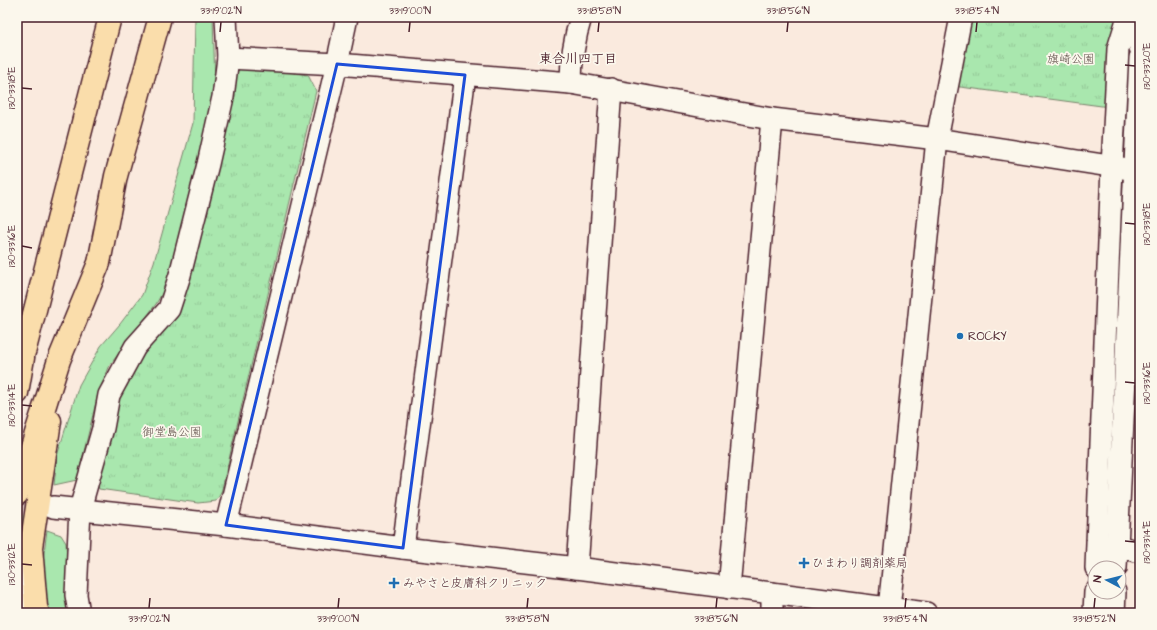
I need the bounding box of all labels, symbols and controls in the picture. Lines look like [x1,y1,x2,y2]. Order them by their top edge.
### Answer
text: 33°19'02"N [200,4,242,18]
text: 33°19'00"N [389,4,431,18]
text: 33°18'58"N [577,4,621,18]
text: 33°18'56"N [766,4,810,18]
text: 33°18'54"N [955,4,999,18]
text: 130°33'20"E [1140,42,1154,89]
district label: 東合川四丁目 [539,50,617,68]
park label: 旗崎公園 [1047,51,1095,68]
text: 130°33'18"E [5,67,19,109]
text: 130°33'18"E [1140,203,1154,245]
text: 130°33'16"E [5,225,19,267]
place label: ROCKY [968,328,1007,345]
marker: ROCKY [955,331,965,341]
text: 130°33'16"E [1140,362,1154,404]
text: 130°33'14"E [5,383,19,427]
park label: 御堂島公園 [142,424,202,441]
text: 130°33'14"E [1140,520,1154,564]
text: 130°33'12"E [5,543,19,585]
place label: ひまわり調剤薬局 [812,555,908,572]
marker: ひまわり調剤薬局 [799,558,809,568]
north arrow [1087,560,1127,600]
text: N [1090,574,1105,583]
place label: みやさと皮膚科クリニック [403,575,547,592]
marker: みやさと皮膚科クリニック [388,577,400,589]
text: 33°19'02"N [128,612,170,626]
text: 33°19'00"N [317,612,359,626]
text: 33°18'58"N [505,612,549,626]
text: 33°18'56"N [694,612,738,626]
text: 33°18'54"N [883,612,927,626]
text: 33°18'52"N [1072,612,1116,626]

